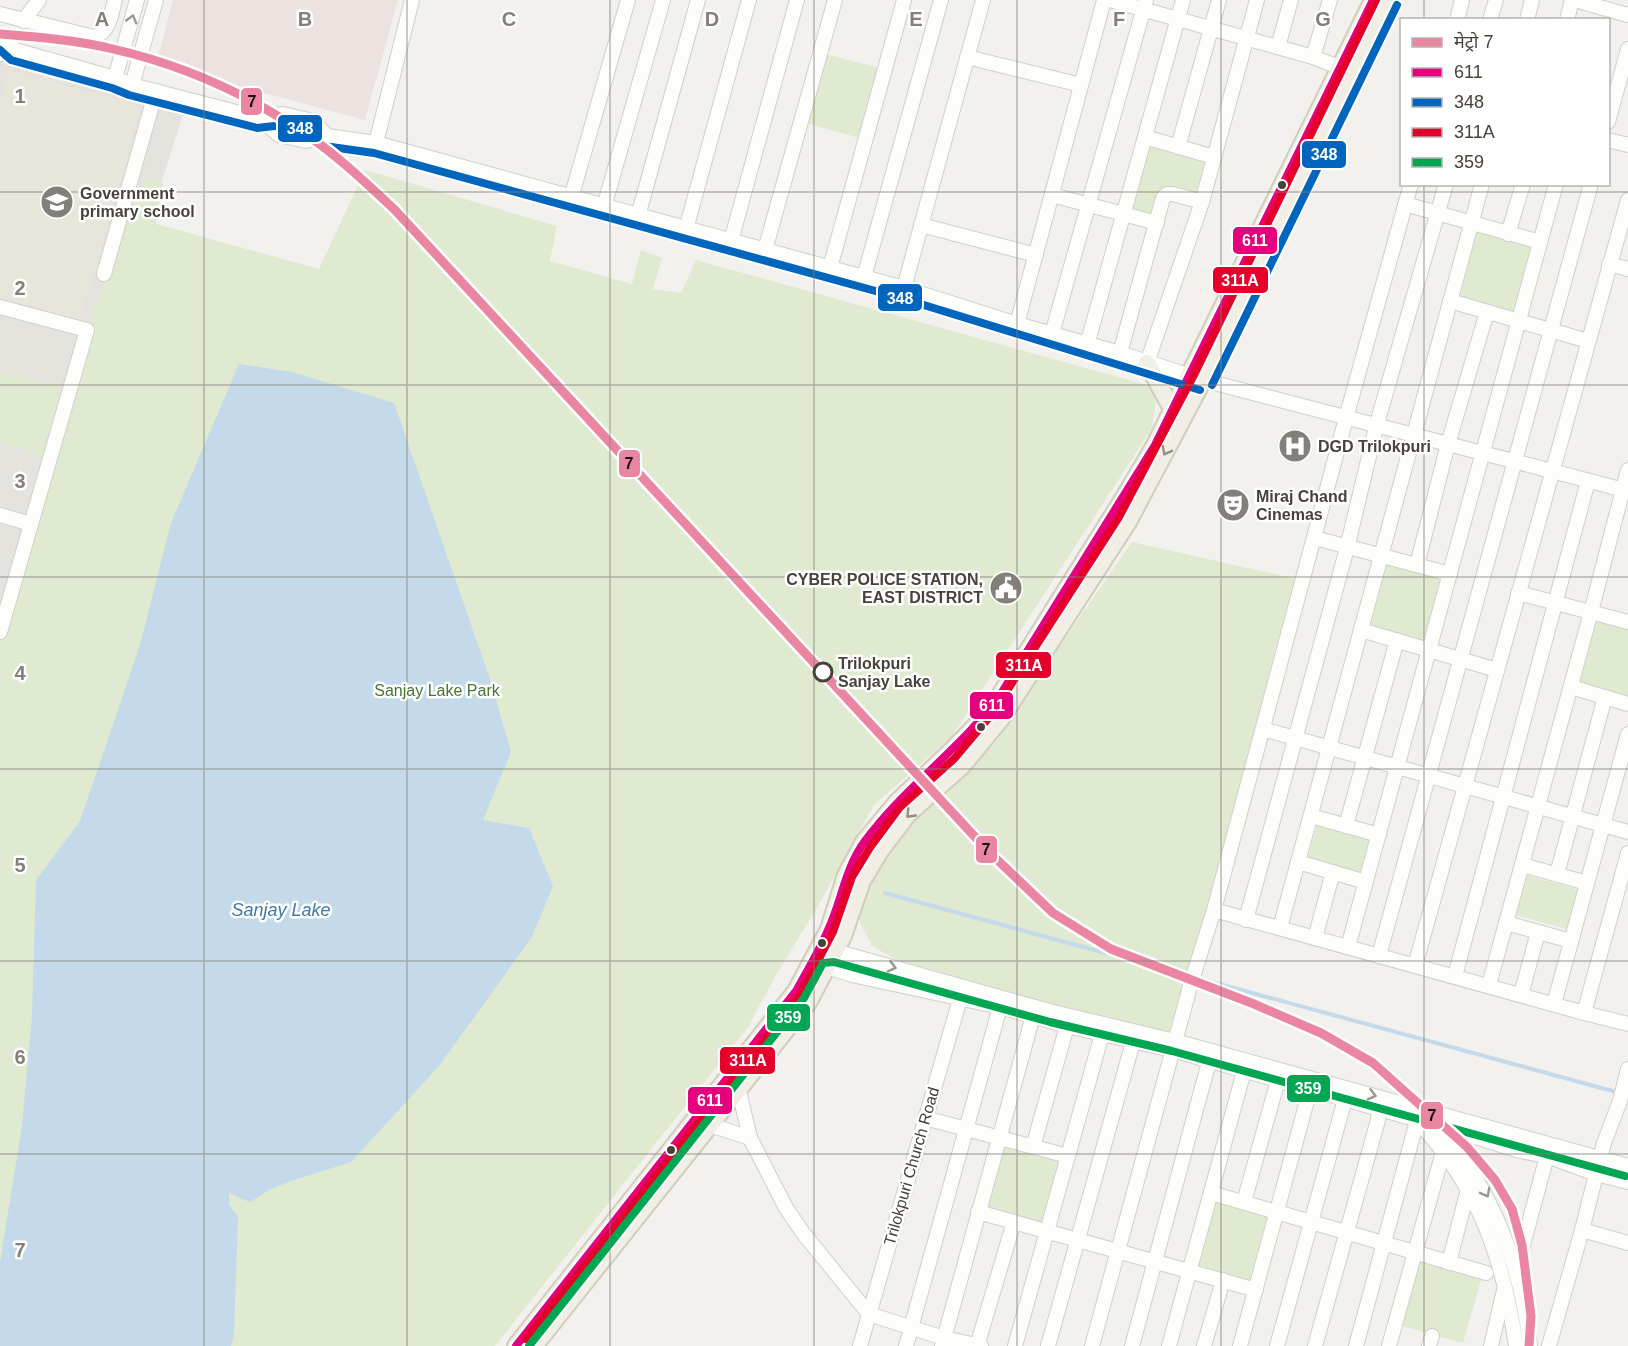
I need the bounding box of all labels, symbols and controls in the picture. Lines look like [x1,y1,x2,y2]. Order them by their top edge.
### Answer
text: A [95,8,109,30]
text: B [298,8,312,30]
text: C [502,8,516,30]
text: D [705,8,719,30]
text: E [909,8,923,30]
text: F [1113,8,1125,30]
text: G [1315,8,1331,30]
one-way arrow [125,14,137,25]
legend [1400,18,1610,186]
text: मेट्रो 7 [1454,31,1494,52]
text: 611 [1454,62,1483,82]
text: 1 [14,85,26,107]
line badge: 7 [240,87,263,116]
text: 348 [1454,92,1484,112]
text: 7 [248,93,257,110]
line badge: 348 [277,114,323,143]
text: 348 [287,120,313,137]
text: 311A [1454,122,1495,142]
line badge: 348 [1301,140,1347,169]
text: 348 [1311,146,1337,163]
text: 359 [1454,152,1484,172]
unlabelled marker [1276,179,1288,191]
school or university icon: Government primary school [39,184,75,220]
place label: Government primary school [80,185,195,220]
line badge: 611 [1232,226,1278,255]
text: 611 [1242,232,1268,249]
line badge: 311A [1212,266,1269,294]
text: 311A [1221,272,1259,289]
text: 2 [14,277,26,299]
line badge: 348 [877,283,923,312]
text: 348 [887,290,913,307]
hospital icon: DGD Trilokpuri [1277,428,1313,464]
place label: DGD Trilokpuri [1318,438,1431,455]
one-way arrow [1162,444,1173,455]
line badge: 7 [618,449,641,478]
text: 7 [625,455,634,472]
text: 3 [14,470,26,492]
theatre icon: Miraj Chand Cinemas [1215,487,1251,523]
place label: Miraj Chand Cinemas [1256,488,1348,523]
public building icon: CYBER POLICE STATION, EAST DISTRICT [988,570,1024,606]
place label: CYBER POLICE STATION, EAST DISTRICT [786,571,983,606]
line badge: 311A [995,651,1052,679]
place label: Trilokpuri Sanjay Lake [838,655,931,690]
text: 311A [1005,657,1043,674]
text: 4 [14,662,26,684]
marker: Trilokpuri Sanjay Lake [813,662,833,682]
park label: Sanjay Lake Park [374,682,501,699]
line badge: 611 [969,691,1014,720]
text: 611 [979,697,1005,714]
unlabelled marker [975,721,987,733]
one-way arrow [906,808,917,818]
line badge: 7 [975,835,998,864]
text: 7 [982,841,991,858]
text: 5 [14,854,26,876]
water label: Sanjay Lake [231,900,331,920]
unlabelled marker [816,937,828,949]
one-way arrow [886,960,897,972]
line badge: 359 [766,1003,811,1032]
text: 359 [775,1009,801,1026]
text: 6 [14,1046,26,1068]
line badge: 311A [719,1046,776,1075]
text: 311A [729,1052,767,1069]
line badge: 359 [1286,1074,1331,1103]
text: 359 [1295,1080,1321,1097]
street label: Trilokpuri Church Road [881,1085,942,1247]
line badge: 611 [687,1086,733,1115]
one-way arrow [1367,1088,1377,1101]
text: 611 [697,1092,723,1109]
line badge: 7 [1420,1101,1444,1130]
text: 7 [1428,1107,1437,1124]
unlabelled marker [665,1144,677,1156]
one-way arrow [1478,1187,1490,1198]
text: 7 [14,1239,26,1261]

